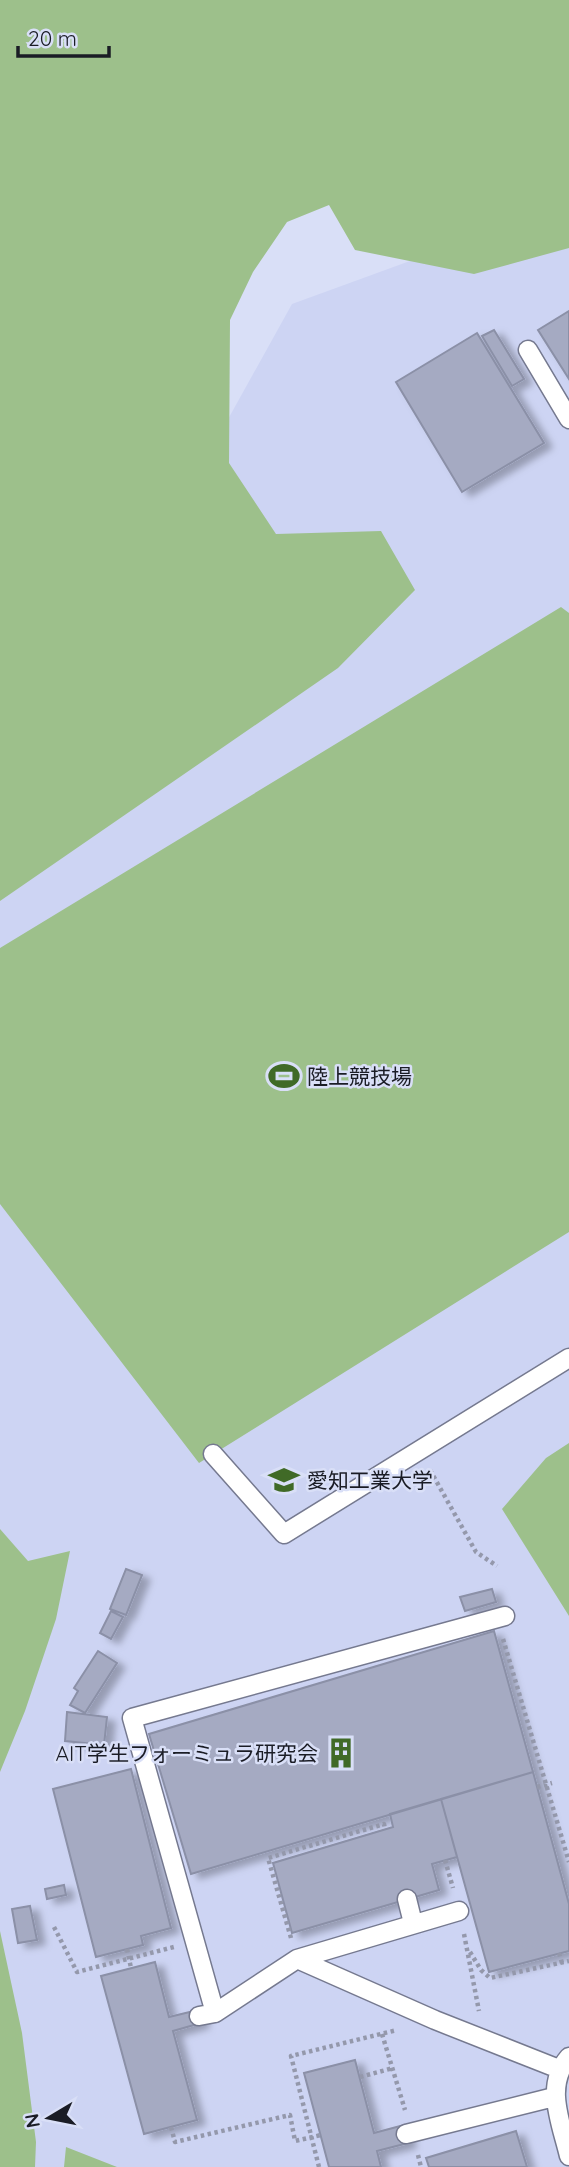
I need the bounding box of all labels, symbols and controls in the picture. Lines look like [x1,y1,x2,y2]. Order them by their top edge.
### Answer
scale bar [18,14,108,58]
text: 20 m [28,25,77,51]
sports icon: 陸上競技場 [267,1059,301,1093]
place label: 陸上競技場 [307,1063,412,1089]
school or university icon: 愛知工業大学 [267,1463,301,1497]
place label: 愛知工業大学 [307,1467,433,1493]
building icon: AIT学生フォーミュラ研究会 [324,1736,358,1770]
place label: AIT学生フォーミュラ研究会 [55,1740,318,1766]
north arrow [14,2083,84,2153]
text: N [19,2112,45,2130]

